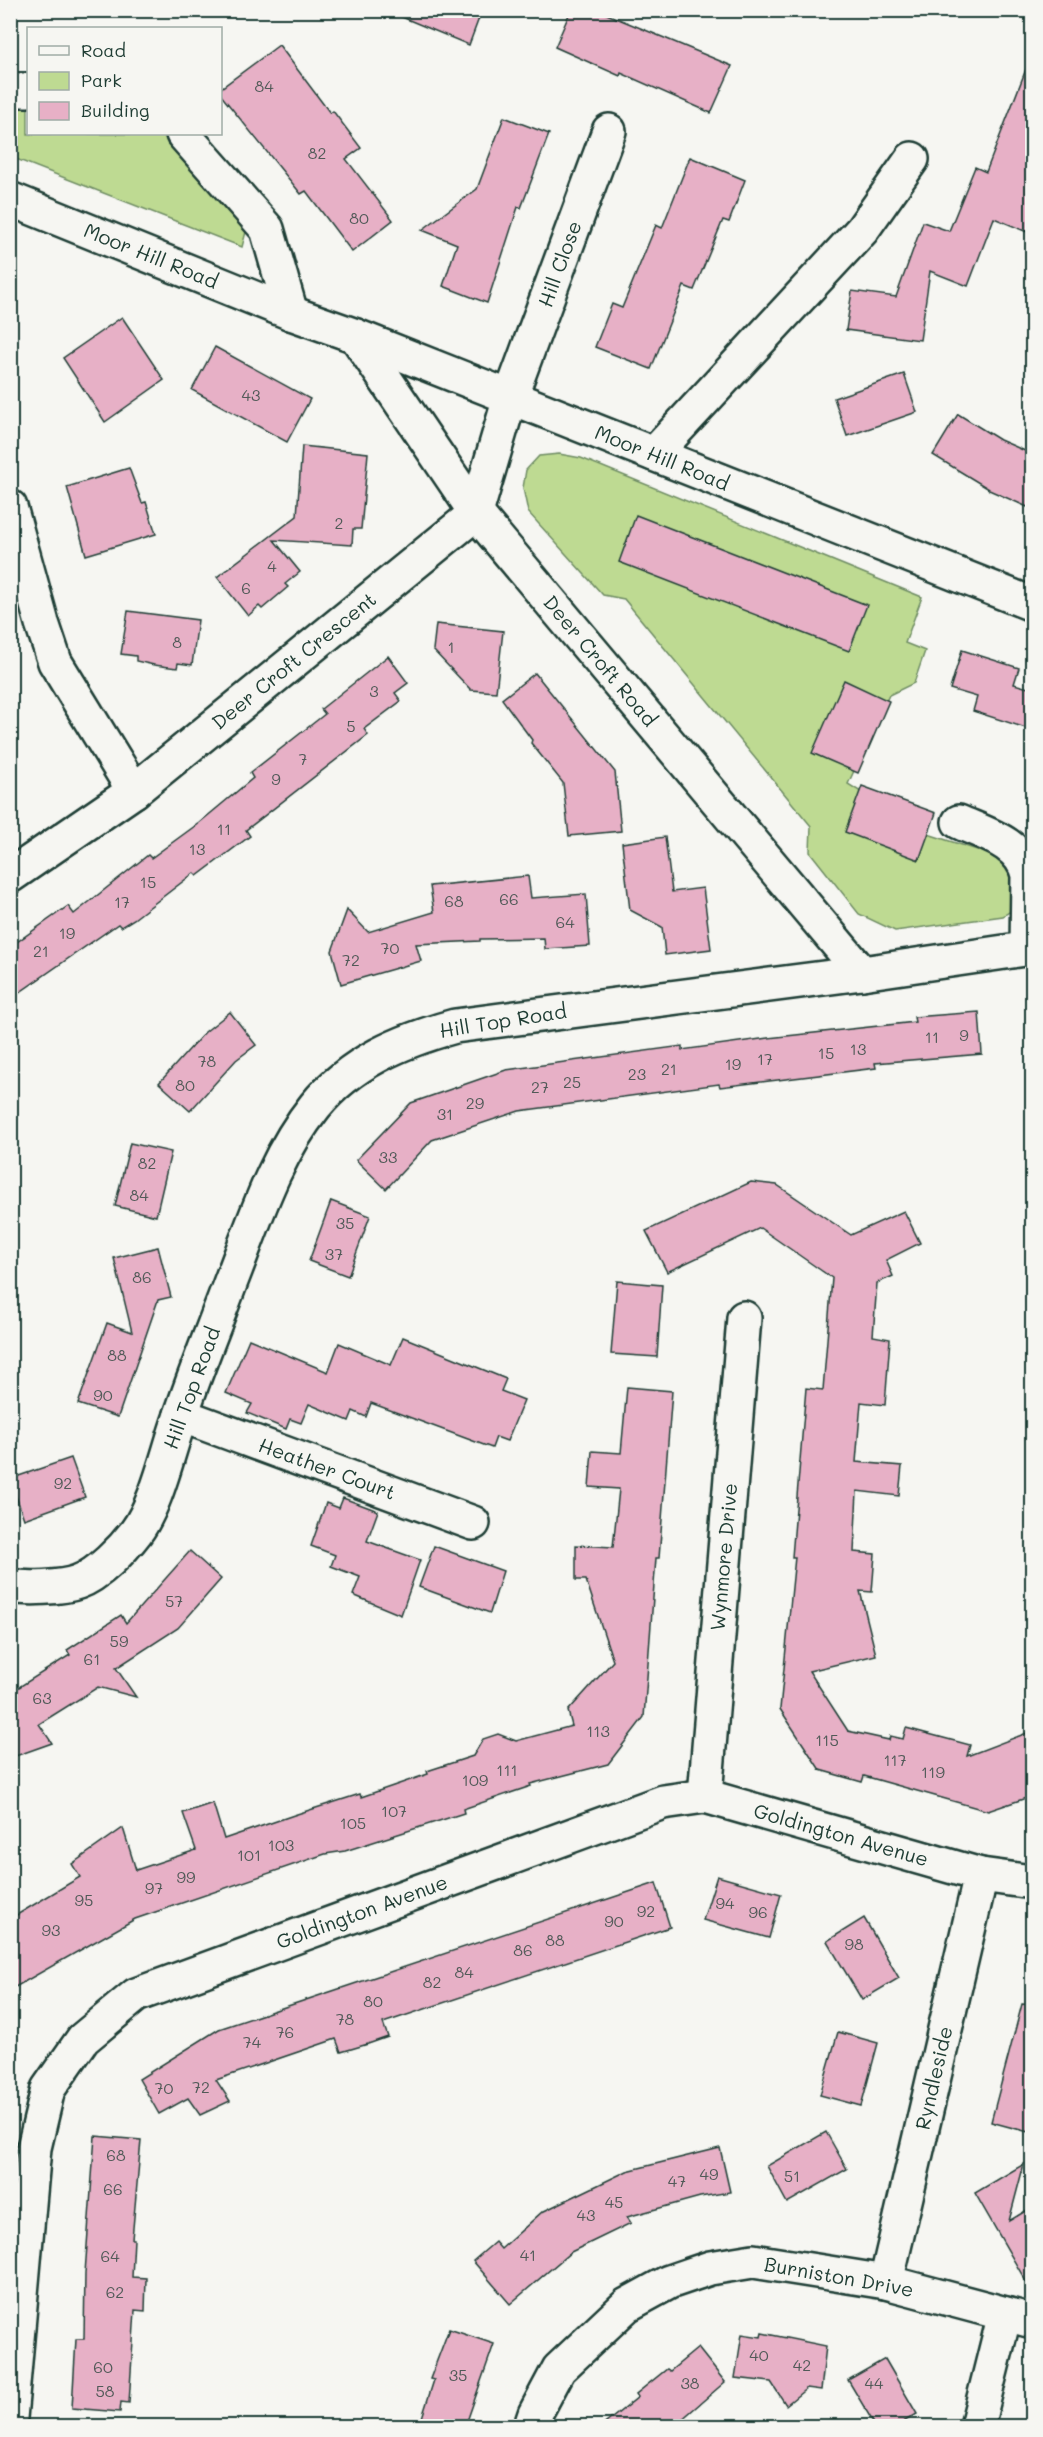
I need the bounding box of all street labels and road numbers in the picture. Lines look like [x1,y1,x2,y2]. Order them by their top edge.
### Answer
street label: Moor Hill Road [80,216,222,294]
street label: Hill Close [531,217,587,310]
street label: Moor Hill Road [591,418,733,496]
street label: Deer Croft Crescent [206,586,381,735]
street label: Deer Croft Road [538,589,663,731]
street label: Hill Top Road [437,997,568,1043]
street label: Hill Top Road [157,1323,225,1452]
street label: Heather Court [255,1431,399,1505]
street label: Wynmore Drive [704,1482,742,1632]
street label: Goldington Avenue [751,1797,932,1871]
street label: Goldington Avenue [272,1868,451,1954]
street label: Ryndleside [909,2024,958,2132]
street label: Burniston Drive [762,2250,916,2302]

